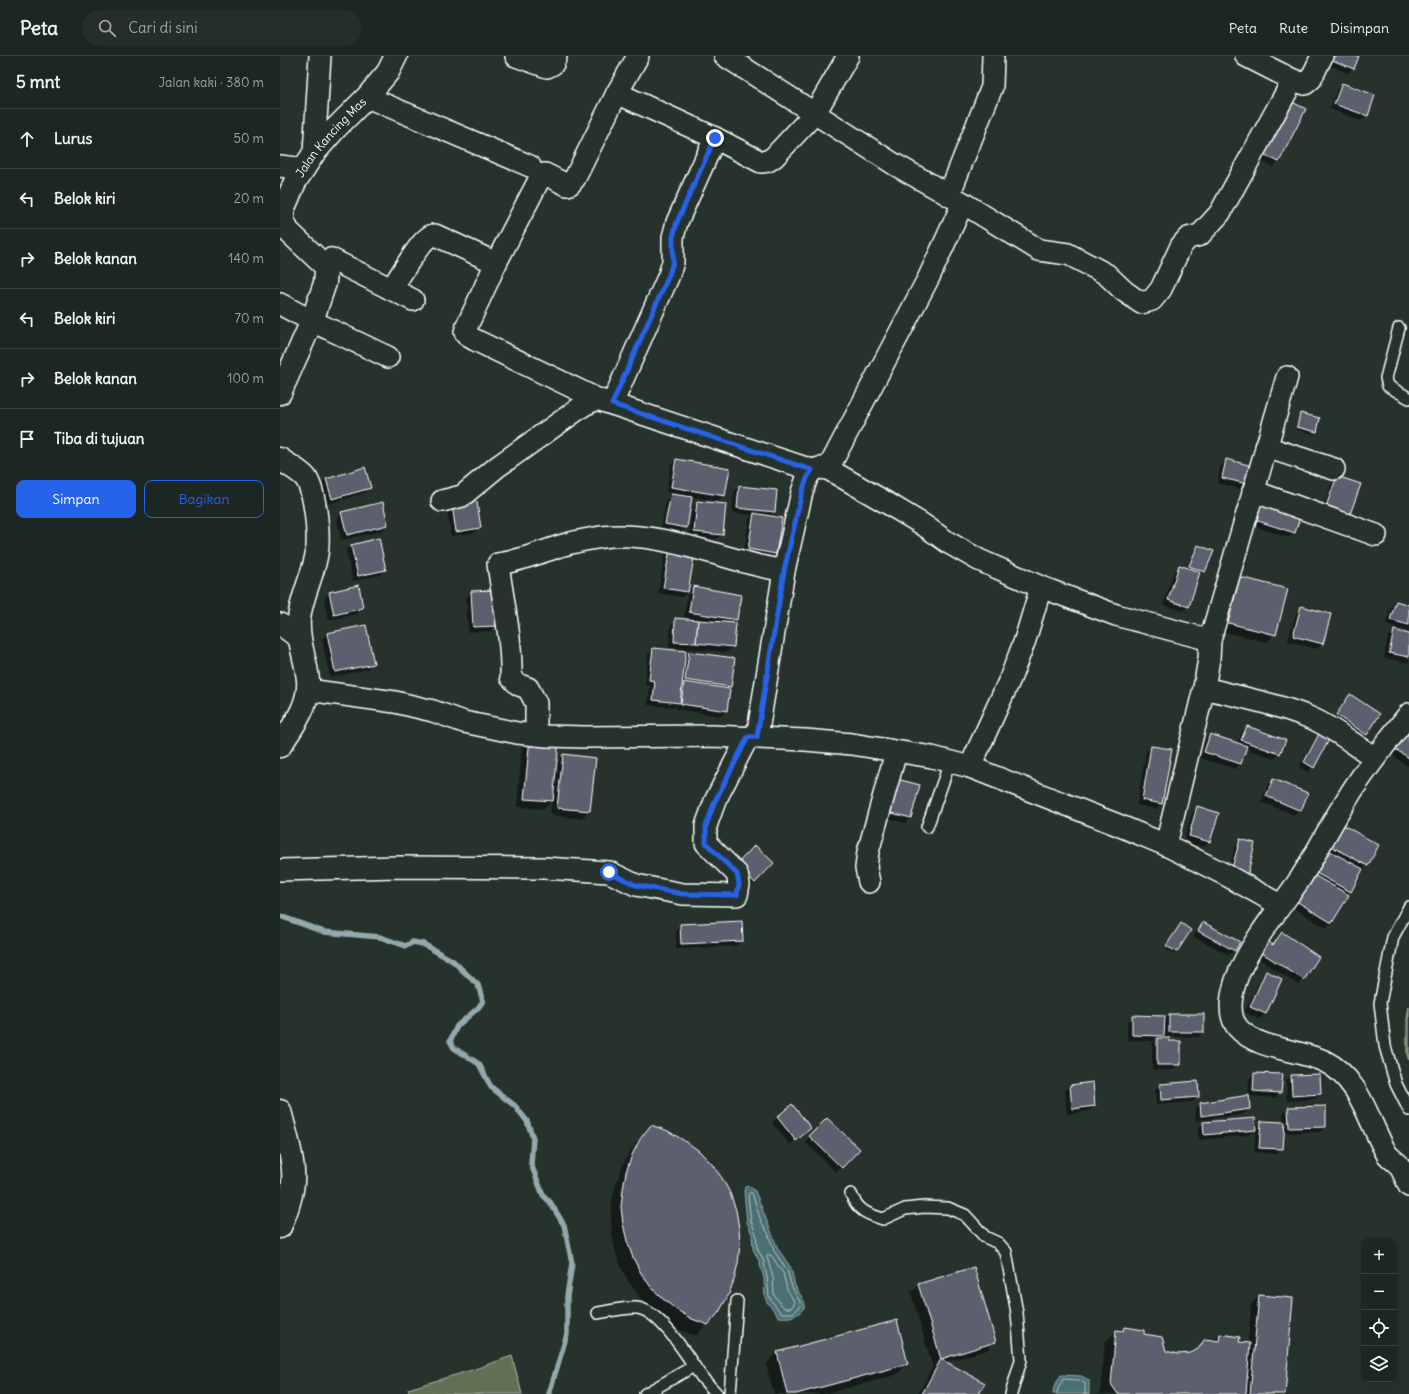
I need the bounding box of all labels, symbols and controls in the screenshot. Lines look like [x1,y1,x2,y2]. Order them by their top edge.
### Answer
search box [82,10,362,46]
text: Peta [20,16,58,40]
icon: search [96,17,118,39]
text: Cari di sini [128,18,198,37]
text: Peta [1229,19,1257,37]
text: Rute [1279,19,1308,37]
text: Disimpan [1330,19,1389,37]
text: 5 mnt [16,71,60,93]
text: Jalan kaki · 380 m [159,74,264,91]
street label: Jalan Kancing Mas [292,94,369,180]
icon: ahead [16,128,38,150]
text: Lurus [54,129,92,148]
route end [706,129,724,147]
text: 50 m [233,130,264,147]
icon: left [16,188,38,210]
text: Belok kiri [54,189,115,208]
text: 20 m [234,190,264,207]
icon: right [16,248,38,270]
text: Belok kanan [54,249,137,268]
text: 140 m [228,250,264,267]
icon: left [16,308,38,330]
text: Belok kiri [54,309,115,328]
text: 70 m [235,310,264,327]
icon: right [16,368,38,390]
text: Belok kanan [54,369,137,388]
text: 100 m [227,370,264,387]
icon: arrive [16,428,38,450]
text: Tiba di tujuan [54,429,144,448]
button: Simpan [16,480,136,518]
button: Bagikan [144,480,264,518]
route start [600,863,618,881]
map controls [1361,1238,1397,1382]
button: + [1361,1238,1397,1274]
button: − [1361,1274,1397,1310]
button: locate [1361,1310,1397,1346]
button: layers [1361,1346,1397,1382]

